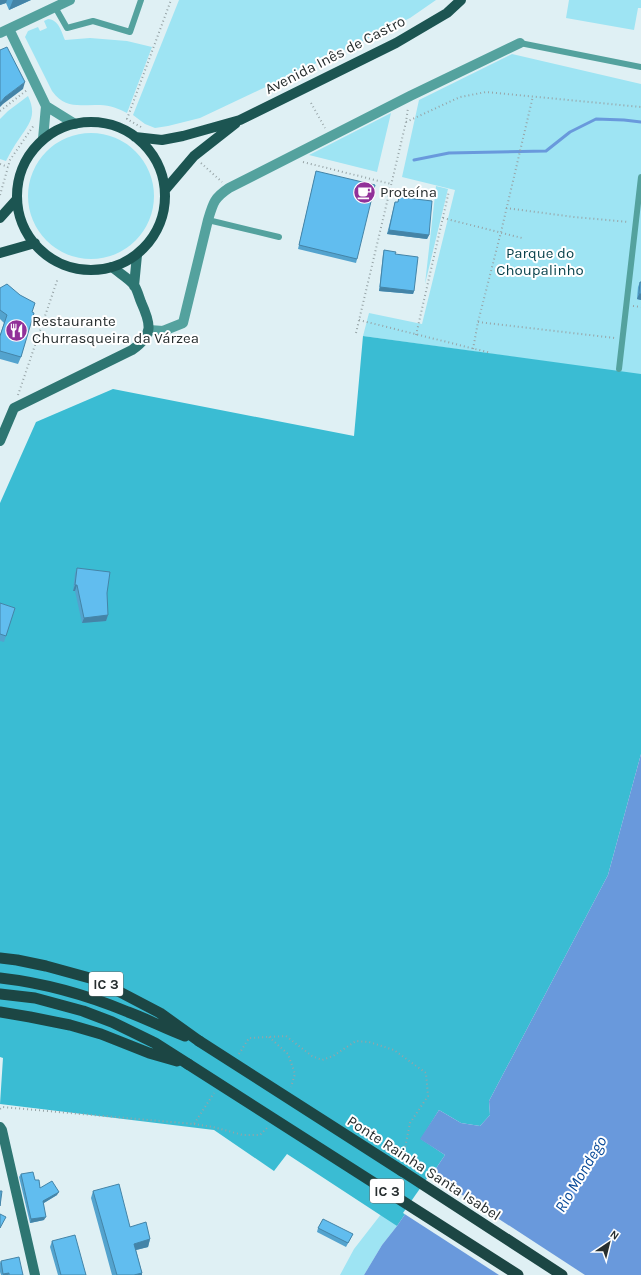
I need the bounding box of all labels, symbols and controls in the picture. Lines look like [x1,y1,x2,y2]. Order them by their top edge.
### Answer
street label: Avenida Inês de Castro [262,12,408,98]
cafe icon: Proteína [351,179,377,205]
place label: Proteína [380,183,437,201]
park label: Parque do Choupalinho [496,244,584,279]
place label: Restaurante Churrasqueira da Várzea [32,312,199,347]
restaurant icon: Restaurante Churrasqueira da Várzea [4,317,30,343]
road number: IC 3 [89,972,123,996]
street label: Ponte Rainha Santa Isabel [344,1112,504,1224]
water label: Rio Mondego [550,1133,611,1216]
road number: IC 3 [370,1179,404,1203]
north arrow [589,1223,629,1263]
text: N [607,1228,621,1243]

